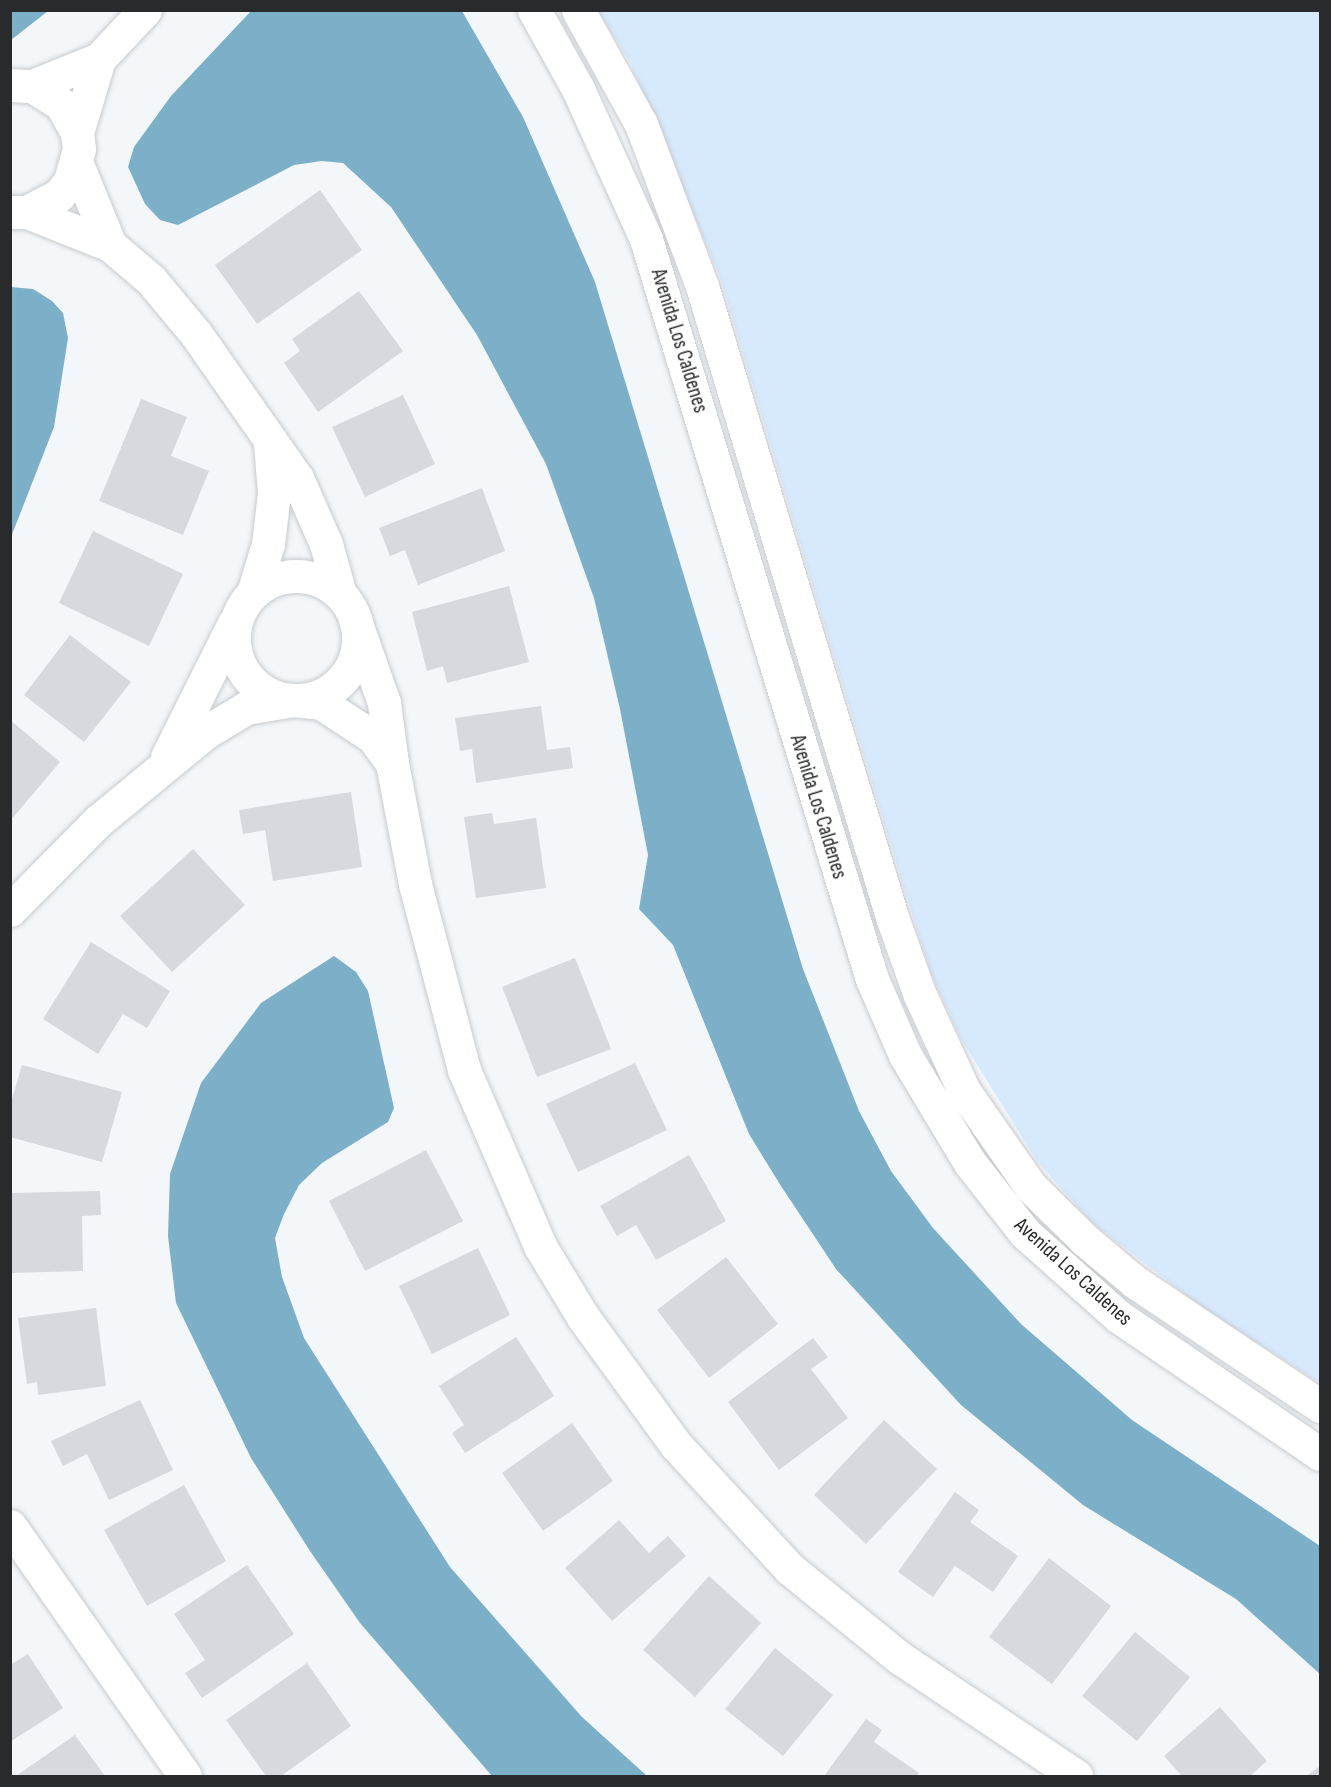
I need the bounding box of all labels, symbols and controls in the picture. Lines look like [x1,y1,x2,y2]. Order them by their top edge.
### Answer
street label: Avenida Los Caldenes [645,266,713,416]
street label: Avenida Los Caldenes [784,732,852,882]
street label: Avenida Los Caldenes [1009,1213,1137,1331]

